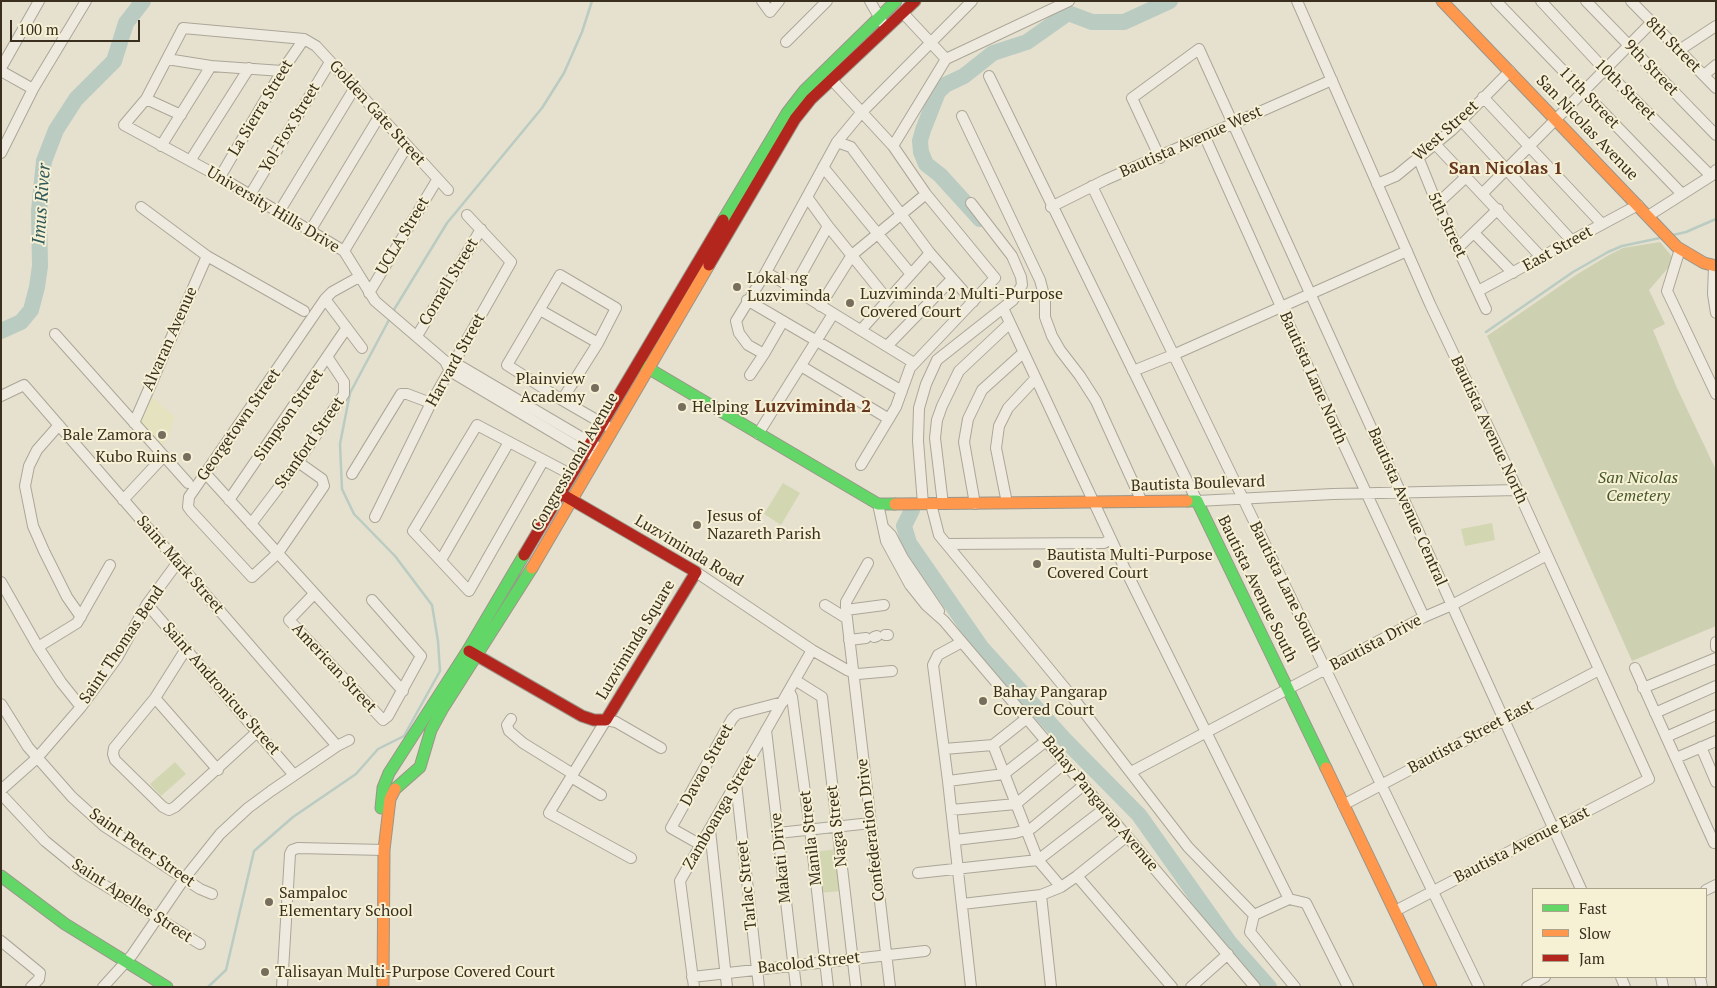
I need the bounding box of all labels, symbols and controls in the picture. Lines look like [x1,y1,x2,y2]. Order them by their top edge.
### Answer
scale bar [12,10,142,42]
street label: 8th Street [1641,13,1705,77]
text: 100 m [18,19,59,39]
street label: 9th Street [1620,36,1682,100]
street label: 10th Street [1590,55,1660,125]
street label: La Sierra Street [225,56,297,160]
street label: Golden Gate Street [325,57,429,169]
street label: 11th Street [1555,63,1623,133]
street label: San Nicolas Avenue [1532,71,1642,185]
street label: Yol-Fox Street [256,80,324,176]
street label: West Street [1409,97,1483,165]
street label: Bautista Avenue West [1117,102,1265,182]
district label: San Nicolas 1 [1449,158,1563,180]
water label: Imus River [28,163,56,245]
street label: University Hills Drive [203,163,343,257]
street label: 5th Street [1423,189,1471,261]
street label: UCLA Street [372,194,434,278]
street label: East Street [1520,222,1596,276]
street label: Cornell Street [415,235,483,329]
place label: Lokal ng Luzviminda [747,268,831,306]
marker: Lokal ng Luzviminda [731,281,743,293]
street label: Alvaran Avenue [138,284,202,394]
place label: Luzviminda 2 Multi-Purpose Covered Court [860,284,1063,322]
marker: Luzviminda 2 Multi-Purpose Covered Court [844,297,856,309]
street label: Bautista Lane North [1275,309,1351,447]
street label: Harvard Street [422,310,490,410]
street label: Bautista Avenue North [1446,353,1532,507]
street label: Georgetown Street [193,365,285,485]
street label: Simpson Street [250,365,328,465]
place label: Plainview Academy [516,369,585,407]
marker: Plainview Academy [589,382,601,394]
street label: Congressional Avenue [527,389,623,535]
street label: Stanford Street [271,393,349,493]
district label: Luzviminda 2 [755,396,871,418]
place label: Helping [692,397,748,417]
marker: Helping [676,401,688,413]
place label: Bale Zamora [63,425,152,445]
street label: Bautista Avenue Central [1363,425,1451,589]
marker: Bale Zamora [156,429,168,441]
place label: Kubo Ruins [95,447,177,467]
marker: Kubo Ruins [181,451,193,463]
park label: San Nicolas Cemetery [1598,468,1678,506]
street label: Bautista Boulevard [1131,472,1265,496]
place label: Jesus of Nazareth Parish [707,506,821,544]
street label: Luzviminda Road [631,511,747,591]
street label: Saint Mark Street [132,512,228,618]
street label: Bautista Avenue South [1213,512,1301,666]
marker: Jesus of Nazareth Parish [691,519,703,531]
street label: Bautista Lane South [1245,519,1325,655]
place label: Bautista Multi-Purpose Covered Court [1047,545,1213,583]
marker: Bautista Multi-Purpose Covered Court [1031,558,1043,570]
street label: Luzviminda Square [593,577,679,703]
street label: Saint Thomas Bend [75,582,169,708]
street label: Bautista Drive [1327,611,1425,675]
street label: Saint Andronicus Street [158,619,284,759]
street label: American Street [288,619,380,717]
place label: Bahay Pangarap Covered Court [993,682,1107,720]
marker: Bahay Pangarap Covered Court [977,695,989,707]
street label: Bautista Street East [1405,696,1537,778]
street label: Davao Street [677,721,737,809]
street label: Bahay Pangarap Avenue [1038,733,1162,875]
street label: Zamboanga Street [679,751,761,873]
street label: Confederation Drive [853,757,889,903]
street label: Naga Street [822,784,852,868]
street label: Manila Street [796,789,826,887]
street label: Bautista Avenue East [1451,803,1593,887]
street label: Saint Peter Street [85,804,199,892]
street label: Makati Drive [767,812,795,904]
street label: Tarlac Street [733,839,761,931]
street label: Saint Apelles Street [68,855,196,947]
place label: Sampaloc Elementary School [279,883,413,921]
legend [1532,888,1707,978]
marker: Sampaloc Elementary School [263,896,275,908]
text: Fast [1579,898,1607,918]
text: Slow [1579,923,1611,943]
street label: Bacolod Street [757,948,861,978]
text: Jam [1579,948,1605,968]
place label: Talisayan Multi-Purpose Covered Court [275,962,555,982]
marker: Talisayan Multi-Purpose Covered Court [259,966,271,978]

